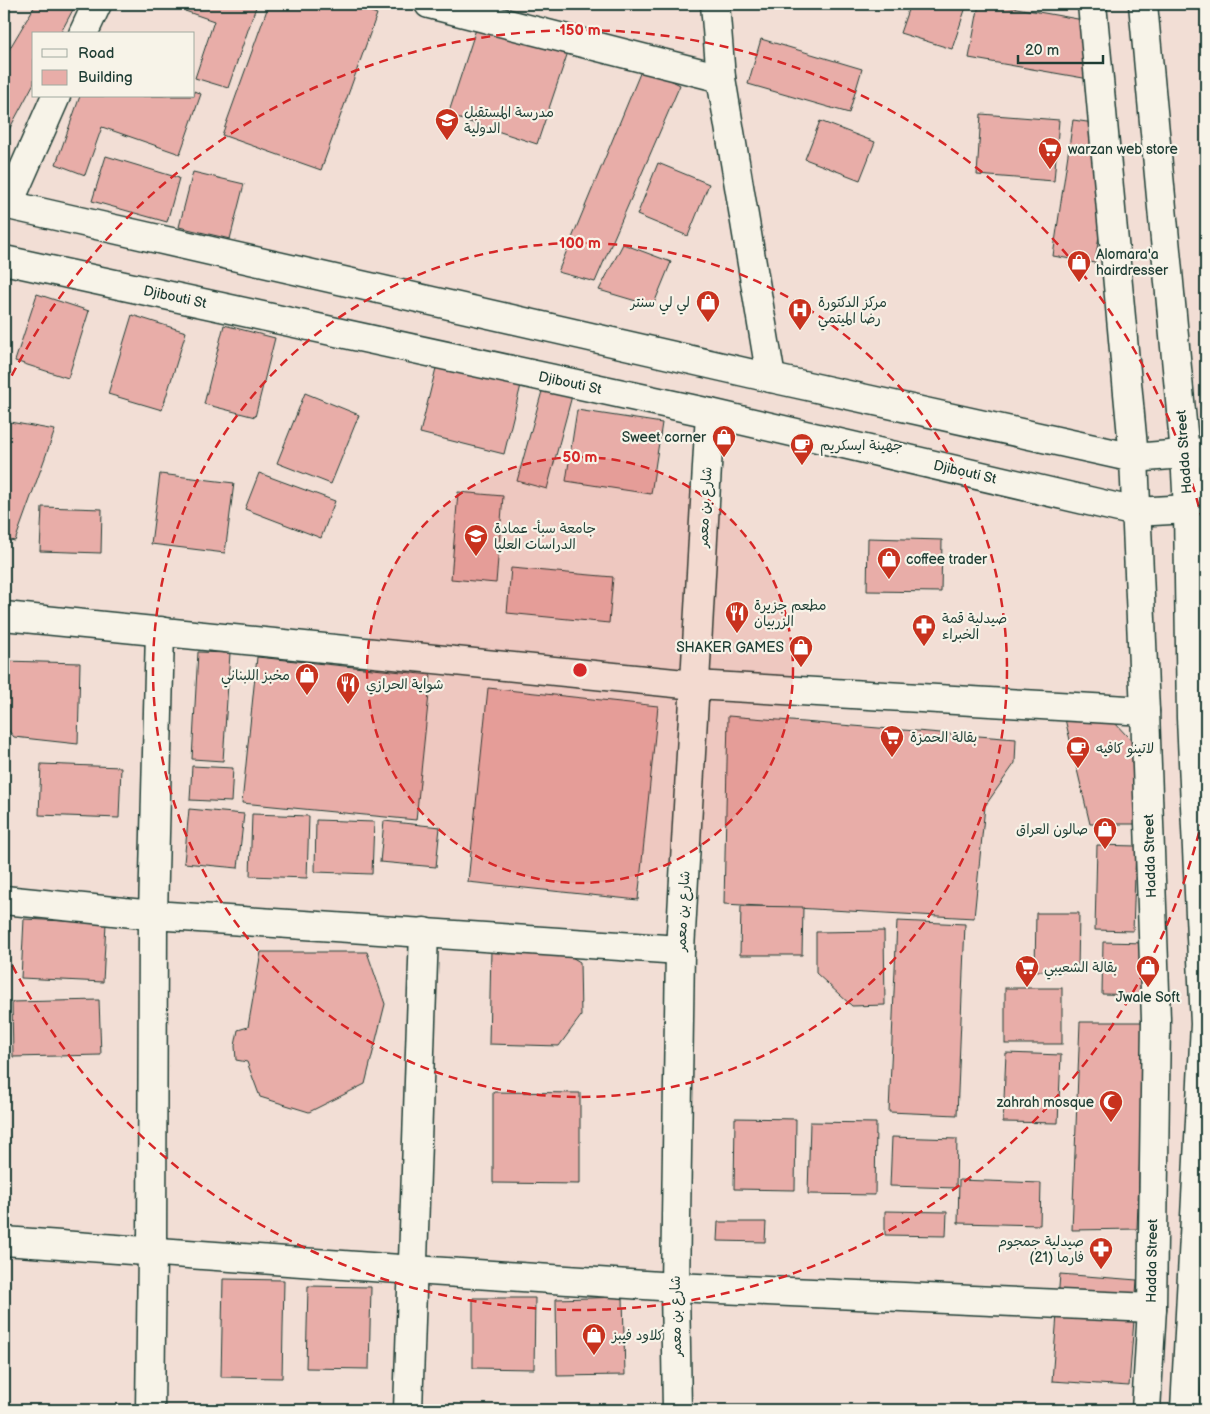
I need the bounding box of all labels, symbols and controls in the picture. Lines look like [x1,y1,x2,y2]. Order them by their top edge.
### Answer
text: 150 m [559,21,601,40]
legend [32,32,195,98]
scale bar [1018,32,1102,64]
text: 20 m [1025,41,1059,60]
text: Road [78,44,114,63]
text: Building [78,68,133,87]
place label: مدرسة المستقبل الدولية [464,104,554,137]
school or university icon: مدرسة المستقبل الدولية [434,107,460,141]
supermarket icon: warzan web store [1037,136,1063,170]
place label: warzan web store [1068,141,1178,158]
text: 100 m [559,234,601,253]
place label: Alomara'a hairdresser [1096,246,1169,279]
shop icon: Alomara'a hairdresser [1066,249,1092,283]
street label: Djibouti St [142,282,209,312]
shop icon: لي لي سنتر [695,289,721,323]
place label: لي لي سنتر [630,294,690,315]
place label: مركز الدكتورة رضا الميتمي [818,294,887,331]
hospital icon: مركز الدكتورة رضا الميتمي [787,297,813,331]
street label: Djibouti St [537,368,604,398]
street label: Hadda Street [1173,409,1195,495]
shop icon: Sweet corner [711,424,737,458]
place label: Sweet corner [622,429,707,446]
cafe icon: جهينة ايسكريم [789,432,815,466]
place label: جهينة ايسكريم [820,437,903,456]
text: 50 m [563,448,598,467]
street label: Djibouti St [932,457,999,488]
street label: شارع بن معمر [694,466,717,549]
place label: جامعة سبأ- عمادة الدراسات العليا [494,520,596,553]
school or university icon: جامعة سبأ- عمادة الدراسات العليا [463,523,489,557]
shop icon: coffee trader [876,546,902,580]
place label: coffee trader [906,551,988,568]
place label: مطعم جزيرة الزربيان [754,597,826,630]
restaurant icon: مطعم جزيرة الزربيان [724,600,750,634]
place label: صيدلية قمة الخبراء [942,610,1007,643]
pharmacy icon: صيدلية قمة الخبراء [911,613,937,647]
shop icon: SHAKER GAMES [788,634,814,668]
place label: SHAKER GAMES [676,639,784,656]
centre of rings [571,661,589,679]
shop icon: مخبز اللبناني [294,662,320,696]
place label: مخبز اللبناني [221,667,290,688]
restaurant icon: شواية الحرازي [335,671,361,705]
place label: شواية الحرازي [366,676,444,695]
supermarket icon: بقالة الحمزة [879,724,905,758]
place label: بقالة الحمزة [910,729,977,746]
cafe icon: لاتينو كافيه [1065,735,1091,769]
place label: لاتينو كافيه [1096,740,1154,758]
street label: Hadda Street [1140,813,1160,898]
shop icon: صالون العراق [1092,816,1118,850]
place label: صالون العراق [1016,821,1088,839]
street label: شارع بن معمر [672,870,695,953]
supermarket icon: بقالة الشعيبي [1014,954,1040,988]
shop icon: Jwale Soft [1135,954,1161,988]
place label: بقالة الشعيبي [1044,959,1118,980]
place label: Jwale Soft [1116,989,1181,1006]
mosque icon: zahrah mosque [1098,1089,1124,1123]
place label: zahrah mosque [997,1094,1094,1111]
street label: Hadda Street [1143,1218,1161,1303]
place label: صيدلية جمجوم فارما (21) [998,1233,1084,1266]
pharmacy icon: صيدلية جمجوم فارما (21) [1088,1236,1114,1270]
street label: شارع بن معمر [667,1275,686,1358]
shop icon: كلاود فيبز [581,1322,607,1356]
place label: كلاود فيبز [611,1327,664,1344]

